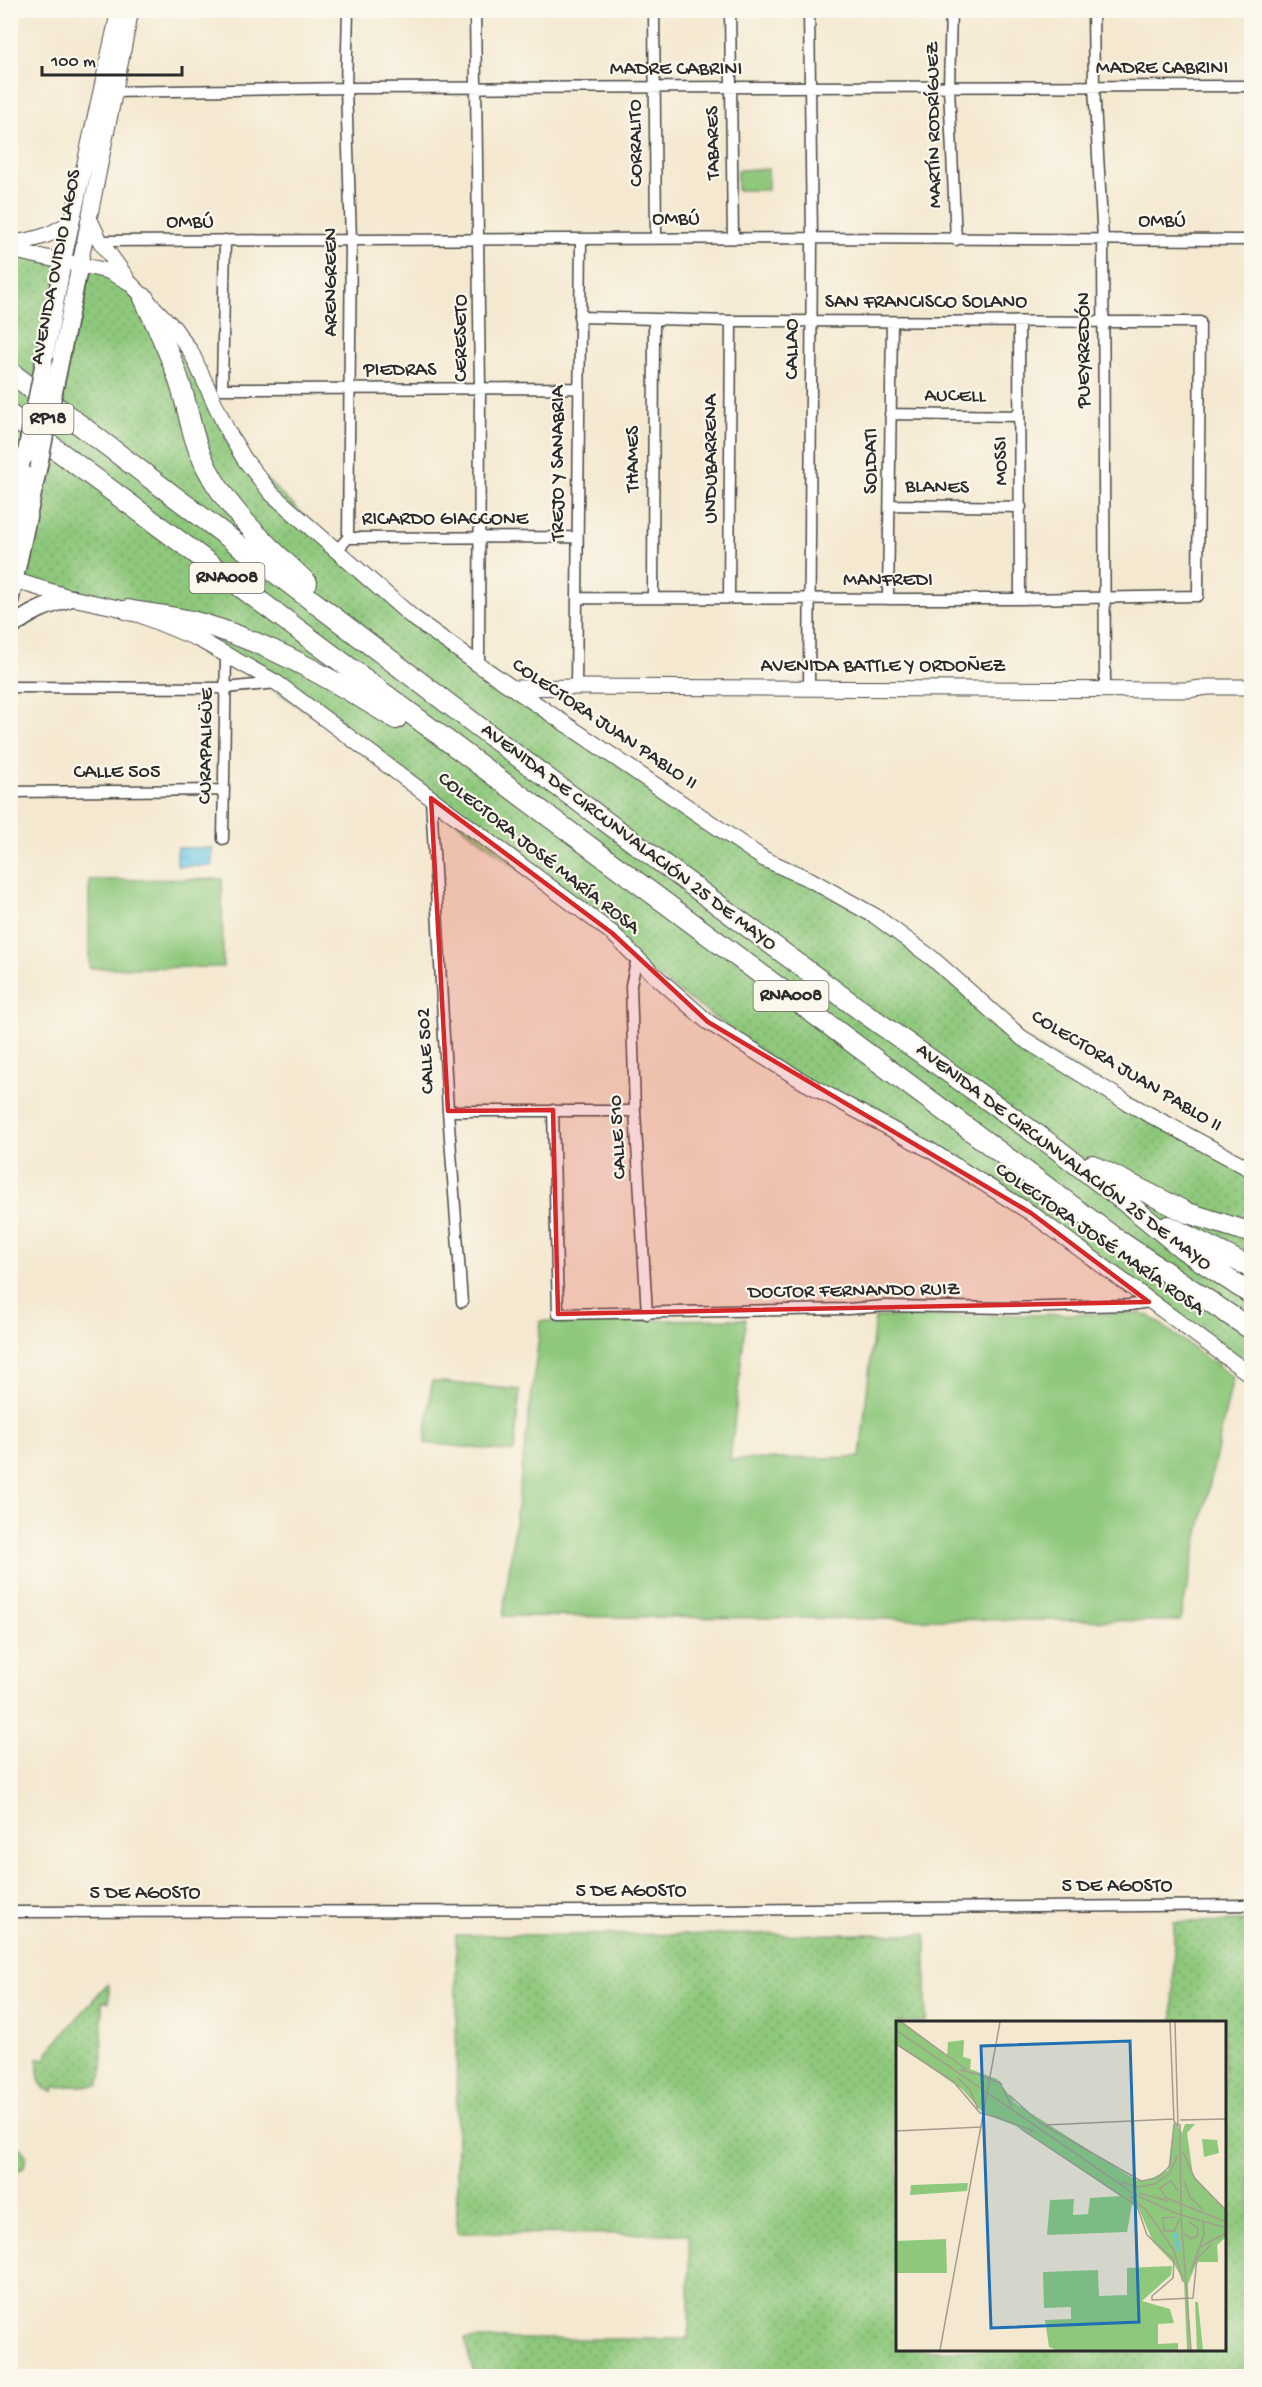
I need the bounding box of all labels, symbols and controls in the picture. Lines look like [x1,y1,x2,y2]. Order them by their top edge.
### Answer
scale bar [42,39,182,77]
street label: MARTÍN RODRÍGUEZ [921,40,948,209]
text: 100 m [50,52,96,73]
street label: MADRE CABRINI [1096,58,1228,81]
street label: MADRE CABRINI [610,59,742,82]
street label: CORRALITO [625,99,649,187]
street label: TABARES [702,105,726,181]
street label: AVENIDA OVIDIO LAGOS [27,167,87,367]
street label: OMBÚ [652,208,700,232]
street label: OMBÚ [1138,210,1186,234]
street label: OMBÚ [166,211,214,235]
street label: ARENGREEN [321,228,344,336]
street label: SAN FRANCISCO SOLANO [825,292,1027,315]
street label: PUEYRREDÓN [1074,292,1097,409]
street label: CERESETO [451,294,474,382]
street label: CALLAO [782,318,805,380]
street label: PIEDRAS [363,360,437,383]
street label: TREJO Y SANABRIA [548,384,571,542]
street label: AUCELL [924,385,987,409]
street label: UNDUBARRENA [701,393,724,524]
road number: RP18 [22,404,74,434]
street label: THAMES [623,425,646,493]
street label: SOLDATI [861,428,884,494]
street label: MOSSI [990,436,1014,486]
street label: BLANES [904,476,970,500]
street label: RICARDO GIACCONE [362,509,530,532]
road number: RNA008 [190,563,264,593]
street label: MANFREDI [843,570,933,593]
street label: COLECTORA JUAN PABLO II [507,654,701,796]
street label: AVENIDA BATTLE Y ORDOÑEZ [761,656,1006,679]
street label: CURAPALIGÜE [194,686,220,804]
street label: AVENIDA DE CIRCUNVALACIÓN 25 DE MAYO [476,719,780,957]
street label: CALLE 505 [74,762,160,785]
street label: COLECTORA JOSÉ MARÍA ROSA [432,767,645,941]
road number: RNA008 [754,981,828,1011]
street label: COLECTORA JUAN PABLO II [1026,1006,1226,1138]
street label: CALLE 502 [413,1007,441,1095]
street label: AVENIDA DE CIRCUNVALACIÓN 25 DE MAYO [911,1039,1215,1277]
street label: CALLE 510 [605,1094,633,1180]
street label: COLECTORA JOSÉ MARÍA ROSA [990,1158,1210,1322]
street label: DOCTOR FERNANDO RUIZ [746,1279,961,1305]
street label: 5 DE AGOSTO [1062,1876,1172,1899]
street label: 5 DE AGOSTO [576,1881,686,1904]
street label: 5 DE AGOSTO [90,1883,200,1906]
inset map [896,2021,1226,2351]

